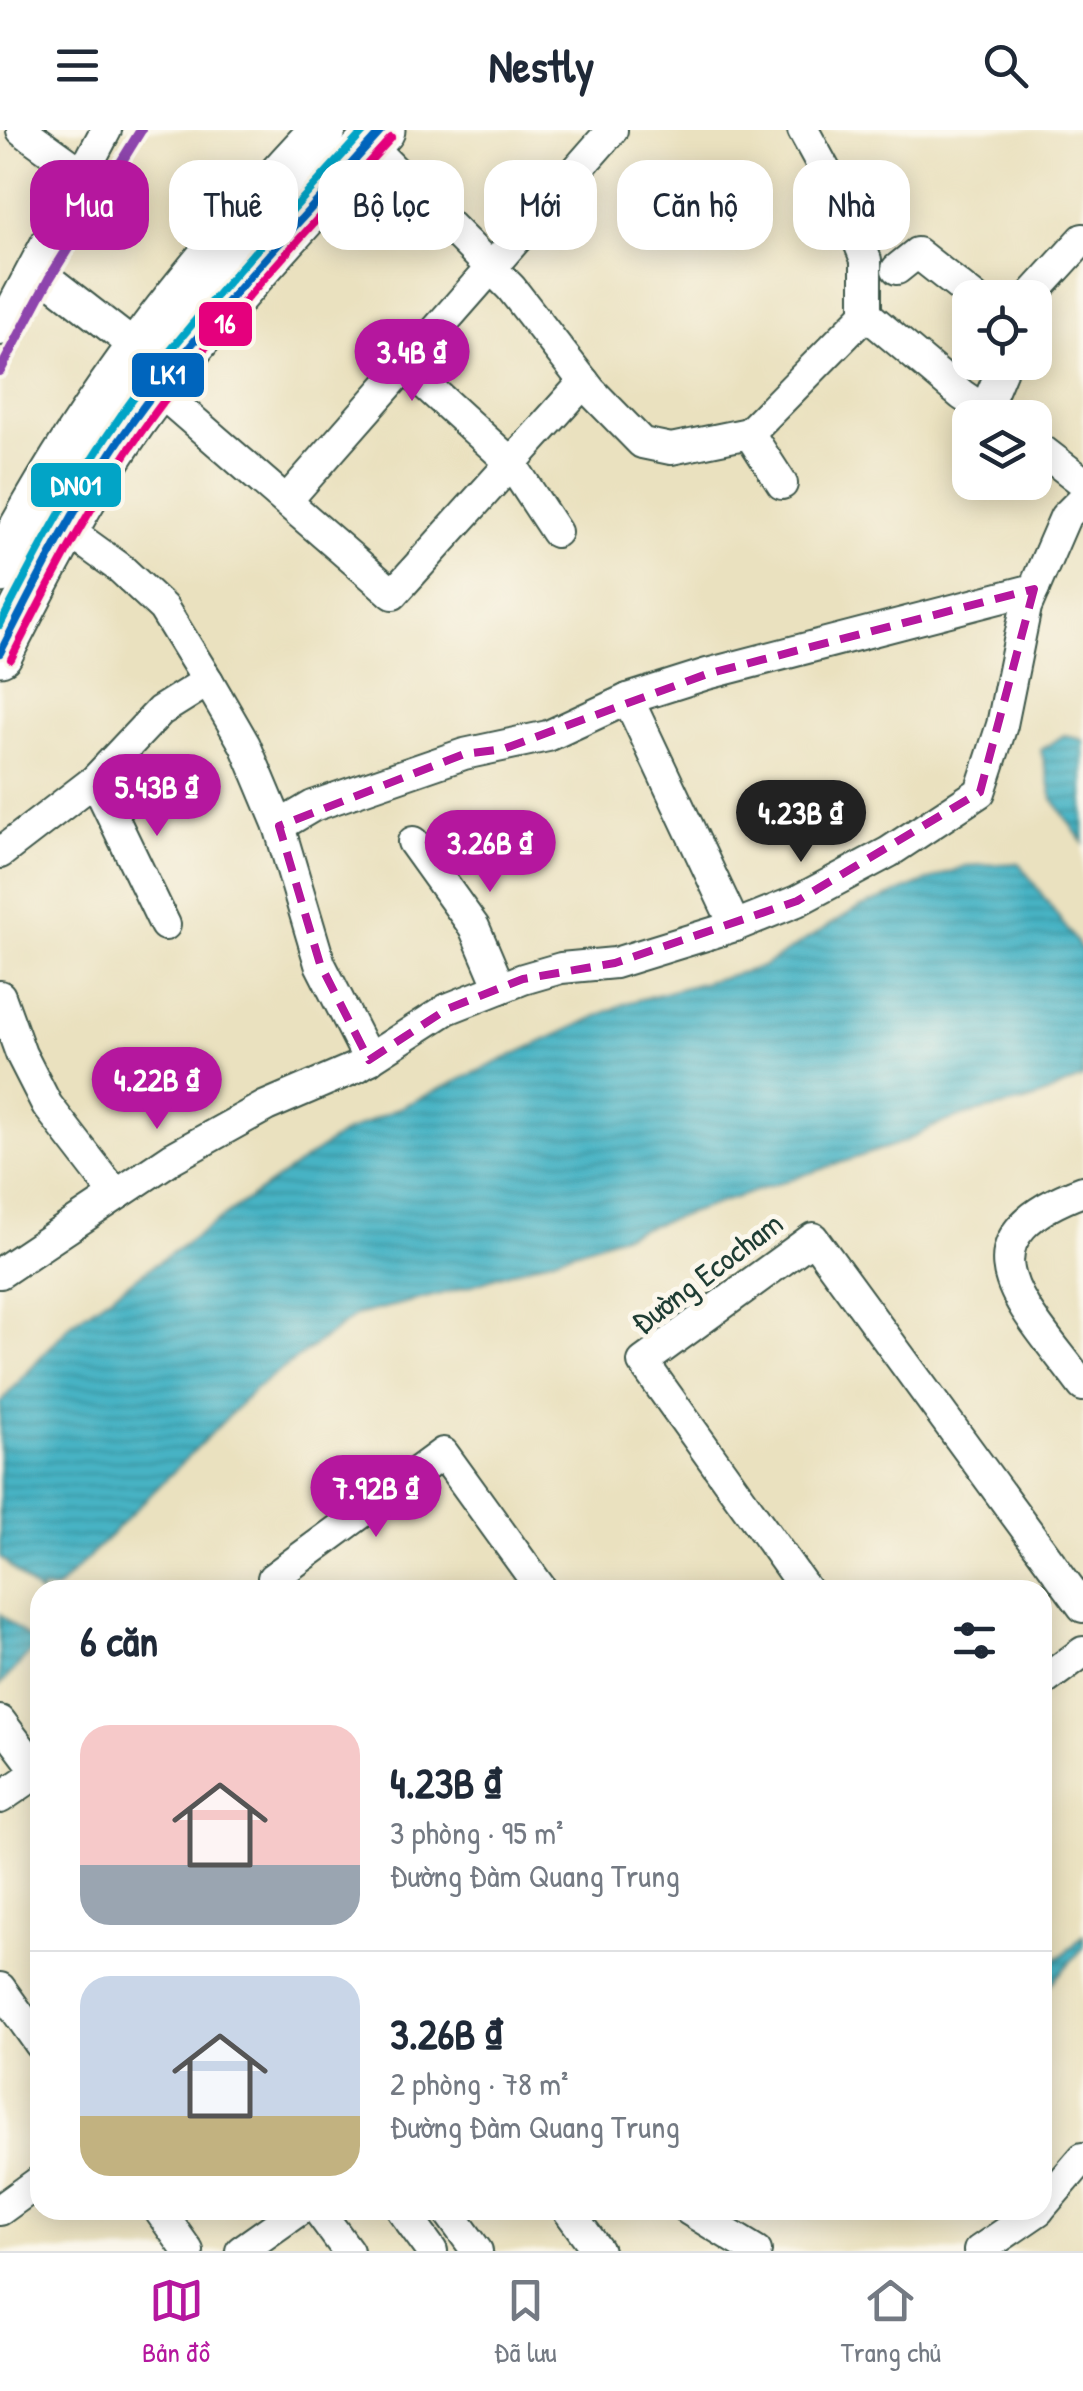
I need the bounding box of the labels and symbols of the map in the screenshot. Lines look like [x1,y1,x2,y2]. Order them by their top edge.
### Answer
line badge: 16 [197,300,254,348]
text: 16 [214,304,236,342]
pin: 3.4B ₫ [331,319,493,404]
line badge: LK1 [130,351,206,399]
text: LK1 [150,355,186,393]
line badge: DN01 [29,461,123,509]
text: DN01 [51,466,101,504]
pin: 5.43B ₫ [65,754,249,839]
pin: 4.23B ₫ [709,780,893,865]
pin: 3.26B ₫ [398,810,582,895]
pin: 4.22B ₫ [65,1047,249,1132]
street label: Đường Ecocham [622,1202,791,1344]
pin: 7.92B ₫ [284,1455,468,1540]

